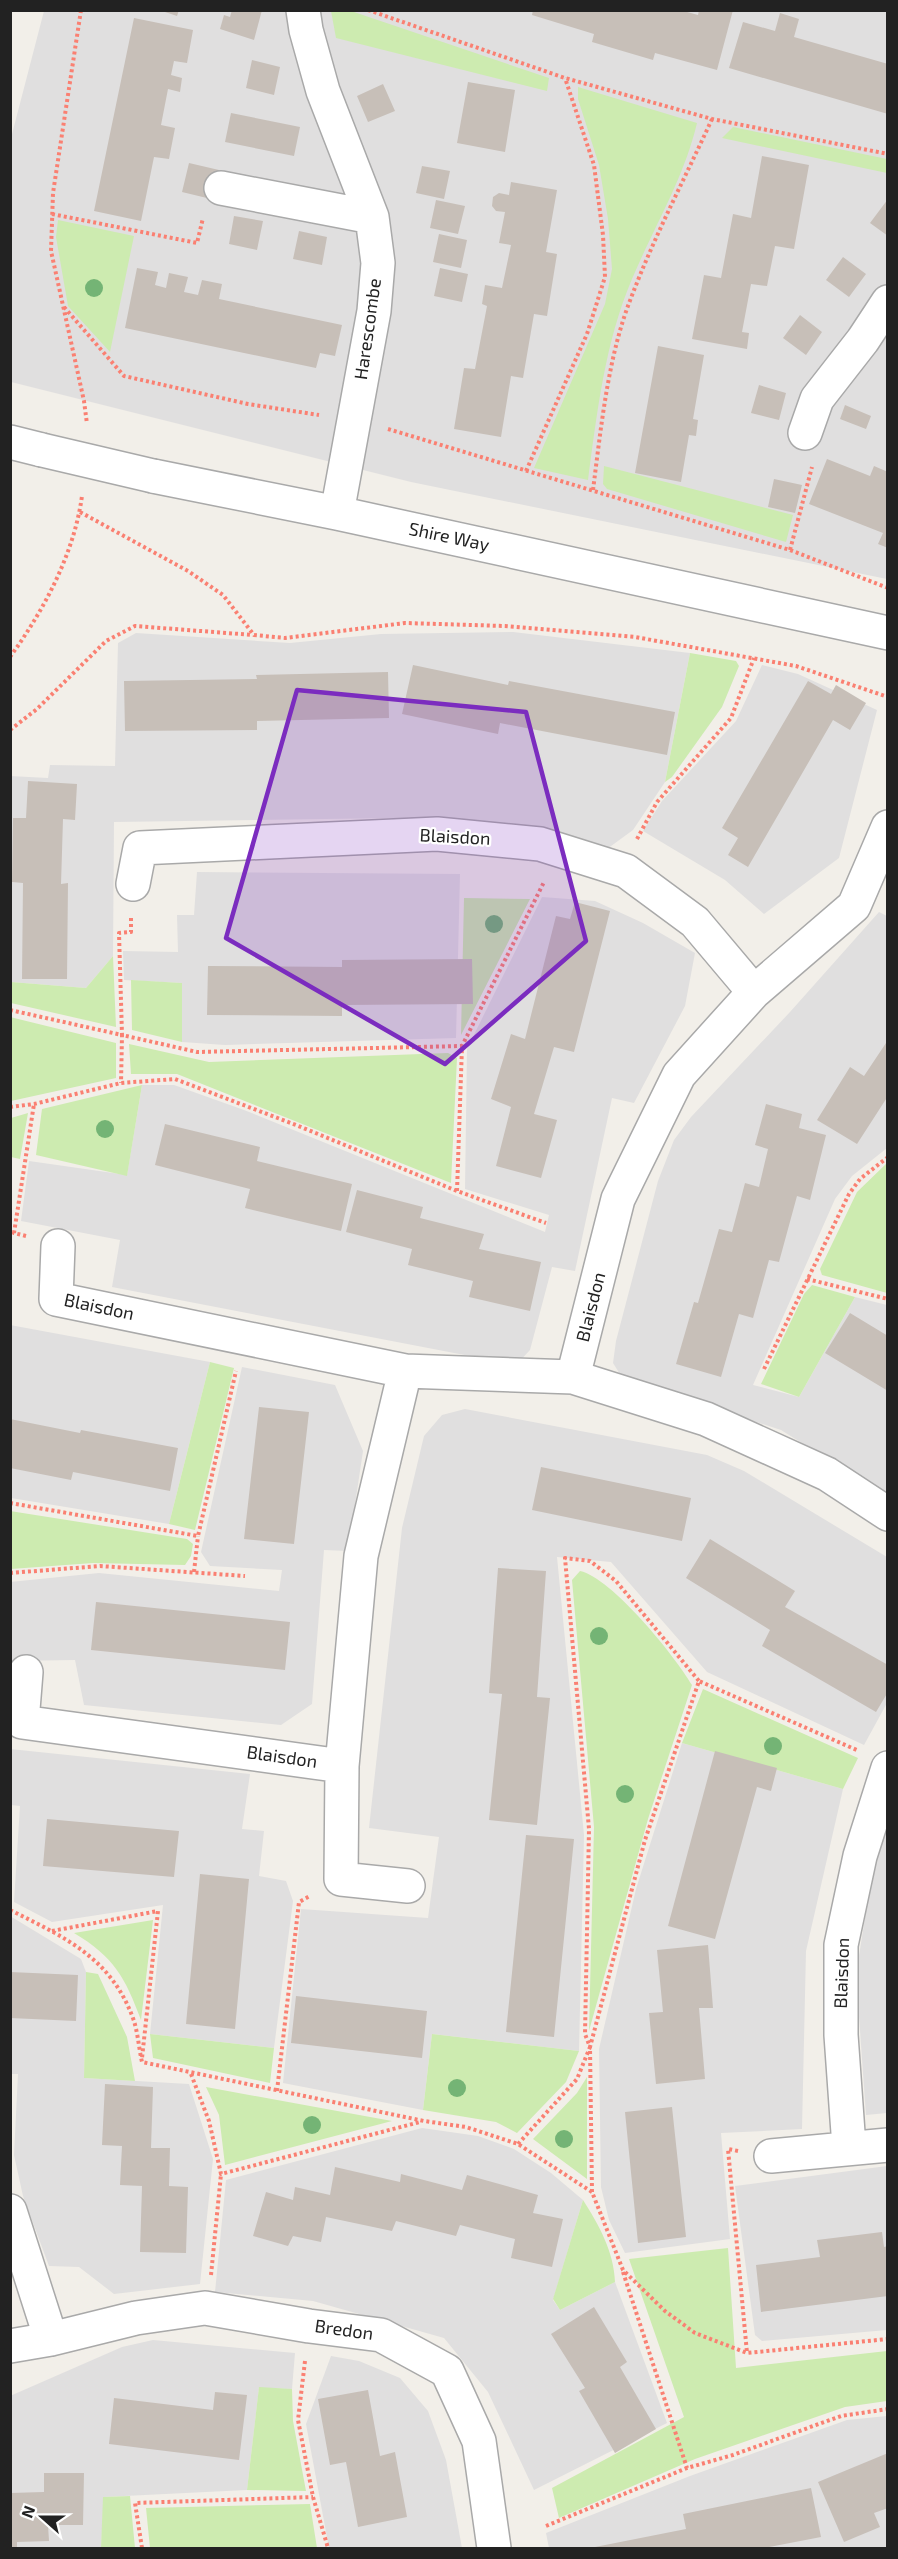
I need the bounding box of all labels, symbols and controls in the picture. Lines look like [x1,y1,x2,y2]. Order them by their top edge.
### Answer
street label: Harescombe [349,277,385,381]
street label: Shire Way [407,517,492,555]
street label: Blaisdon [419,823,491,849]
street label: Blaisdon [571,1270,609,1344]
street label: Blaisdon [62,1288,136,1324]
street label: Blaisdon [245,1740,319,1772]
street label: Blaisdon [829,1937,853,2009]
street label: Bredon [313,2314,375,2344]
north arrow [12,2487,72,2547]
text: N [17,2503,38,2520]

